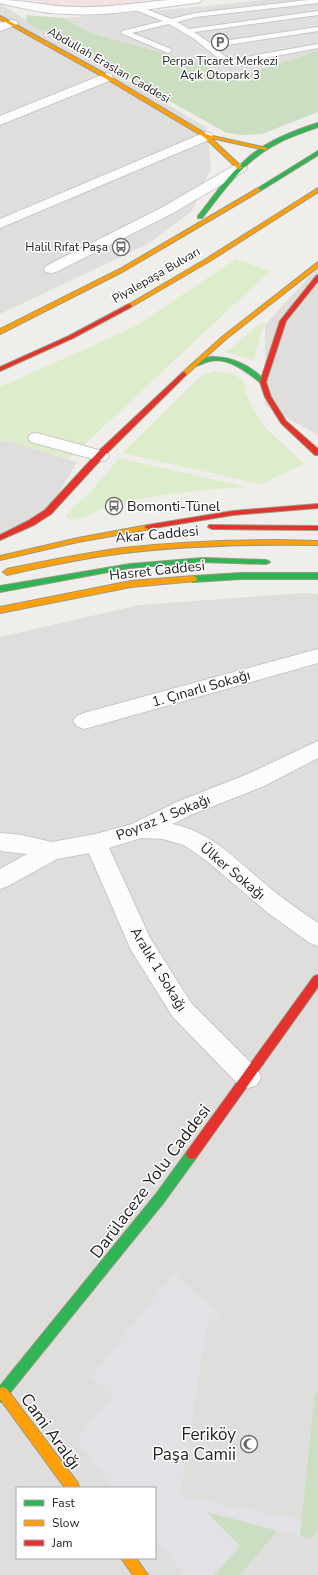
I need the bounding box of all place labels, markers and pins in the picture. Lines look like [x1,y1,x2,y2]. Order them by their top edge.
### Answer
parking icon: Perpa Ticaret Merkezi Açık Otopark 3 [210,32,230,52]
place label: Perpa Ticaret Merkezi Açık Otopark 3 [162,53,278,83]
bus stop icon: Halil Rıfat Paşa [111,237,131,257]
place label: Halil Rıfat Paşa [25,239,108,255]
bus stop icon: Bomonti-Tünel [104,496,124,516]
place label: Bomonti-Tünel [127,497,221,516]
place label: Feriköy Paşa Camii [152,1423,236,1466]
mosque icon: Feriköy Paşa Camii [239,1434,259,1454]

